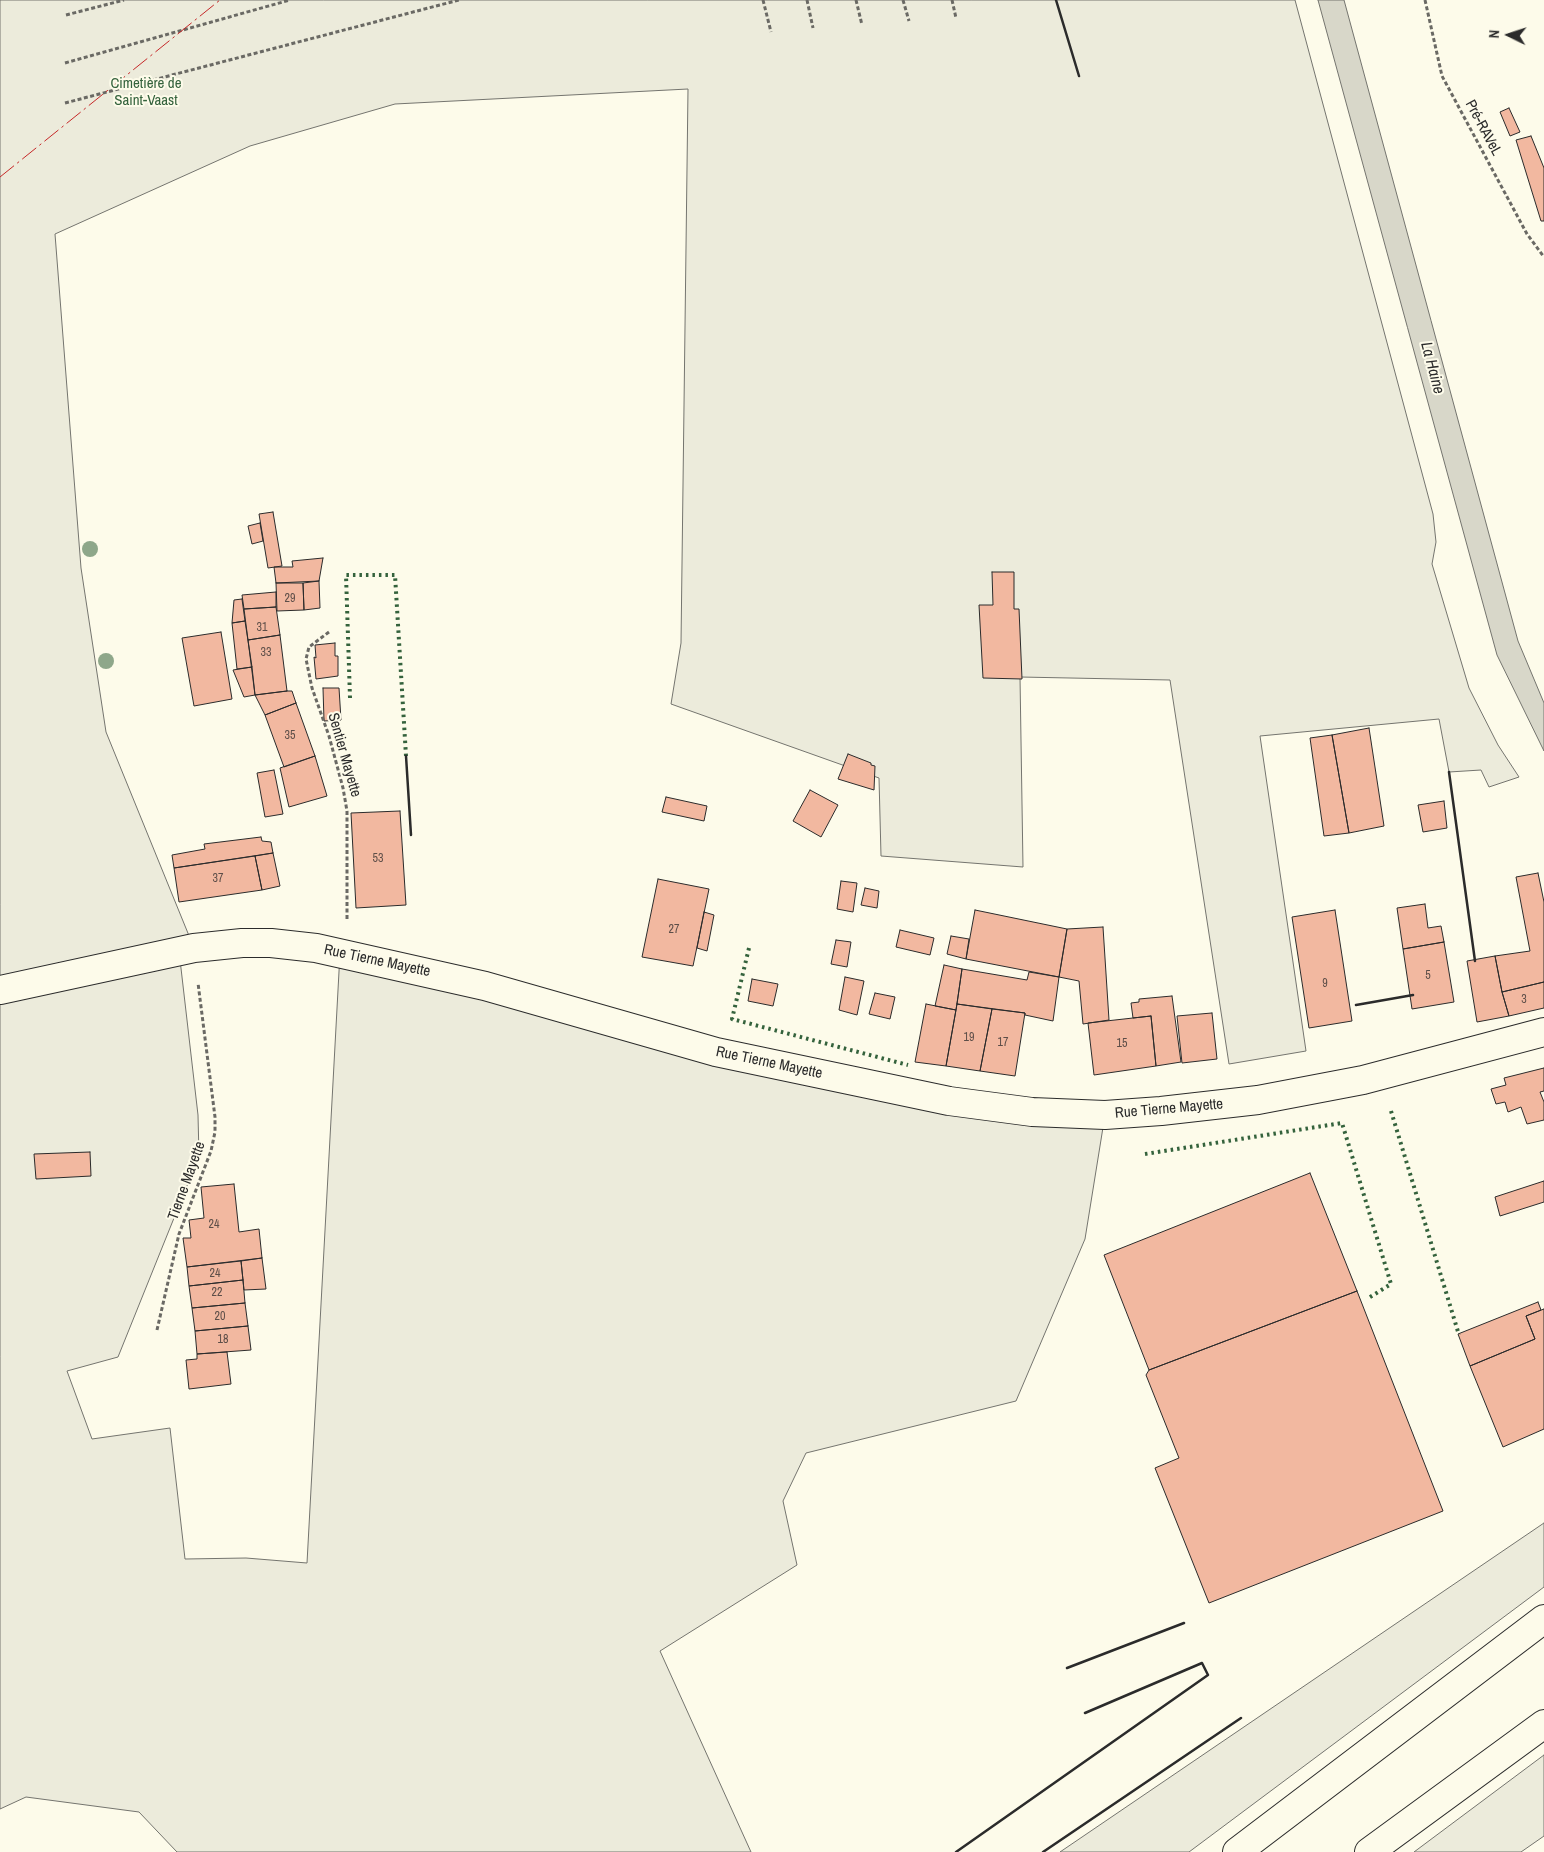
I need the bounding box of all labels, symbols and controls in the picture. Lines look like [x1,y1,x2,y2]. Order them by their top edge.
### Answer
north arrow [1484,10,1534,60]
text: N [1485,29,1503,39]
park label: Cimetière de Saint-Vaast [110,75,182,110]
street label: Pré-RAVeL [1461,97,1505,159]
water label: La Haine [1416,340,1448,396]
house number: 29 [285,592,295,606]
house number: 31 [257,621,267,635]
house number: 33 [261,646,271,660]
street label: Sentier Mayette [323,711,365,799]
house number: 35 [285,729,295,743]
house number: 53 [373,852,383,866]
house number: 37 [213,872,223,886]
house number: 27 [669,923,679,937]
street label: Rue Tierne Mayette [322,941,432,981]
house number: 5 [1425,969,1431,983]
house number: 9 [1322,977,1328,991]
house number: 3 [1521,993,1527,1007]
house number: 19 [964,1031,974,1045]
house number: 17 [998,1036,1008,1050]
house number: 15 [1117,1037,1127,1051]
street label: Rue Tierne Mayette [714,1043,824,1083]
street label: Rue Tierne Mayette [1114,1095,1224,1123]
street label: Tierne Mayette [164,1139,210,1223]
house number: 24 [209,1218,219,1232]
house number: 24 [210,1267,220,1281]
house number: 22 [212,1286,222,1300]
house number: 20 [215,1310,225,1324]
house number: 18 [218,1333,228,1347]

